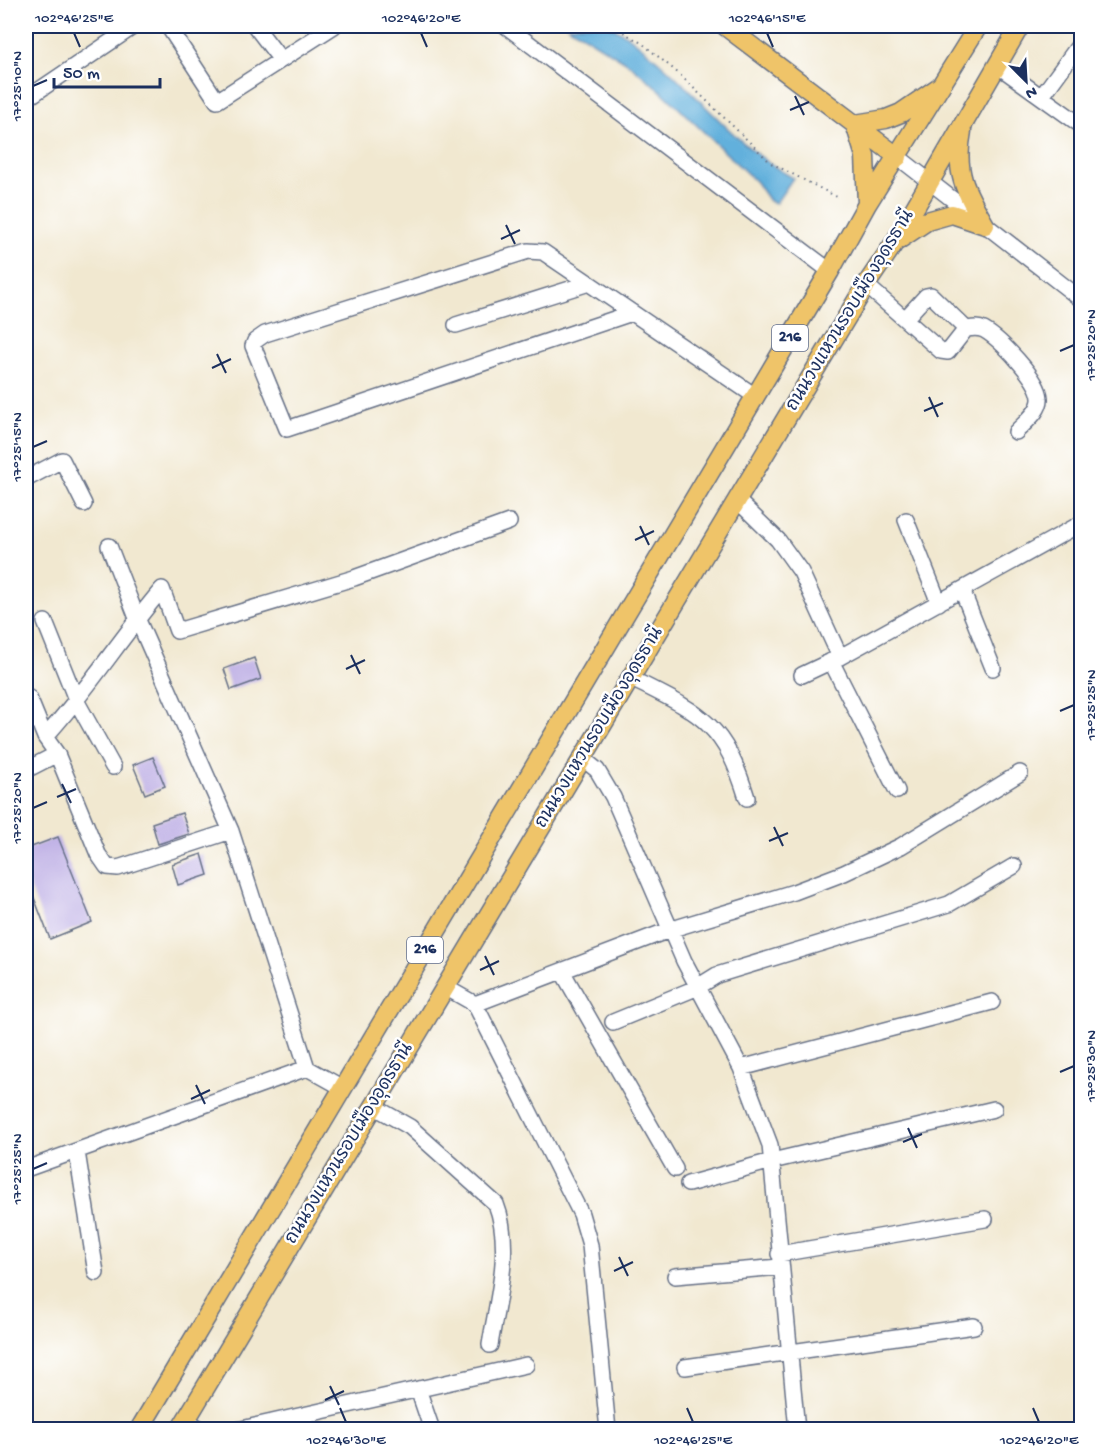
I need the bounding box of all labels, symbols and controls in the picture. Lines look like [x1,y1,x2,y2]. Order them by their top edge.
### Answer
text: 102°46'25"E [34,10,114,28]
text: 102°46'20"E [381,10,461,28]
text: 102°46'15"E [728,10,806,28]
text: 17°25'10"N [9,51,27,122]
scale bar [54,51,160,89]
north arrow [996,51,1056,111]
text: 50 m [63,64,100,85]
text: N [1022,81,1039,103]
street label: ถนนวงแหวนรอบเมืองอุดรธานี [779,205,920,416]
text: 17°25'20"N [1083,309,1101,382]
road number: 216 [772,325,808,351]
text: 17°25'15"N [9,412,27,483]
street label: ถนนวงแหวนรอบเมืองอุดรธานี [528,622,669,833]
text: 17°25'25"N [1083,669,1101,741]
text: 17°25'20"N [9,772,27,845]
road number: 216 [407,937,443,963]
text: 17°25'30"N [1083,1030,1101,1103]
street label: ถนนวงแหวนรอบเมืองอุดรธานี [278,1038,419,1249]
text: 17°25'25"N [9,1133,27,1205]
text: 102°46'30"E [305,1432,386,1450]
text: 102°46'25"E [653,1432,733,1450]
text: 102°46'20"E [999,1432,1079,1450]

